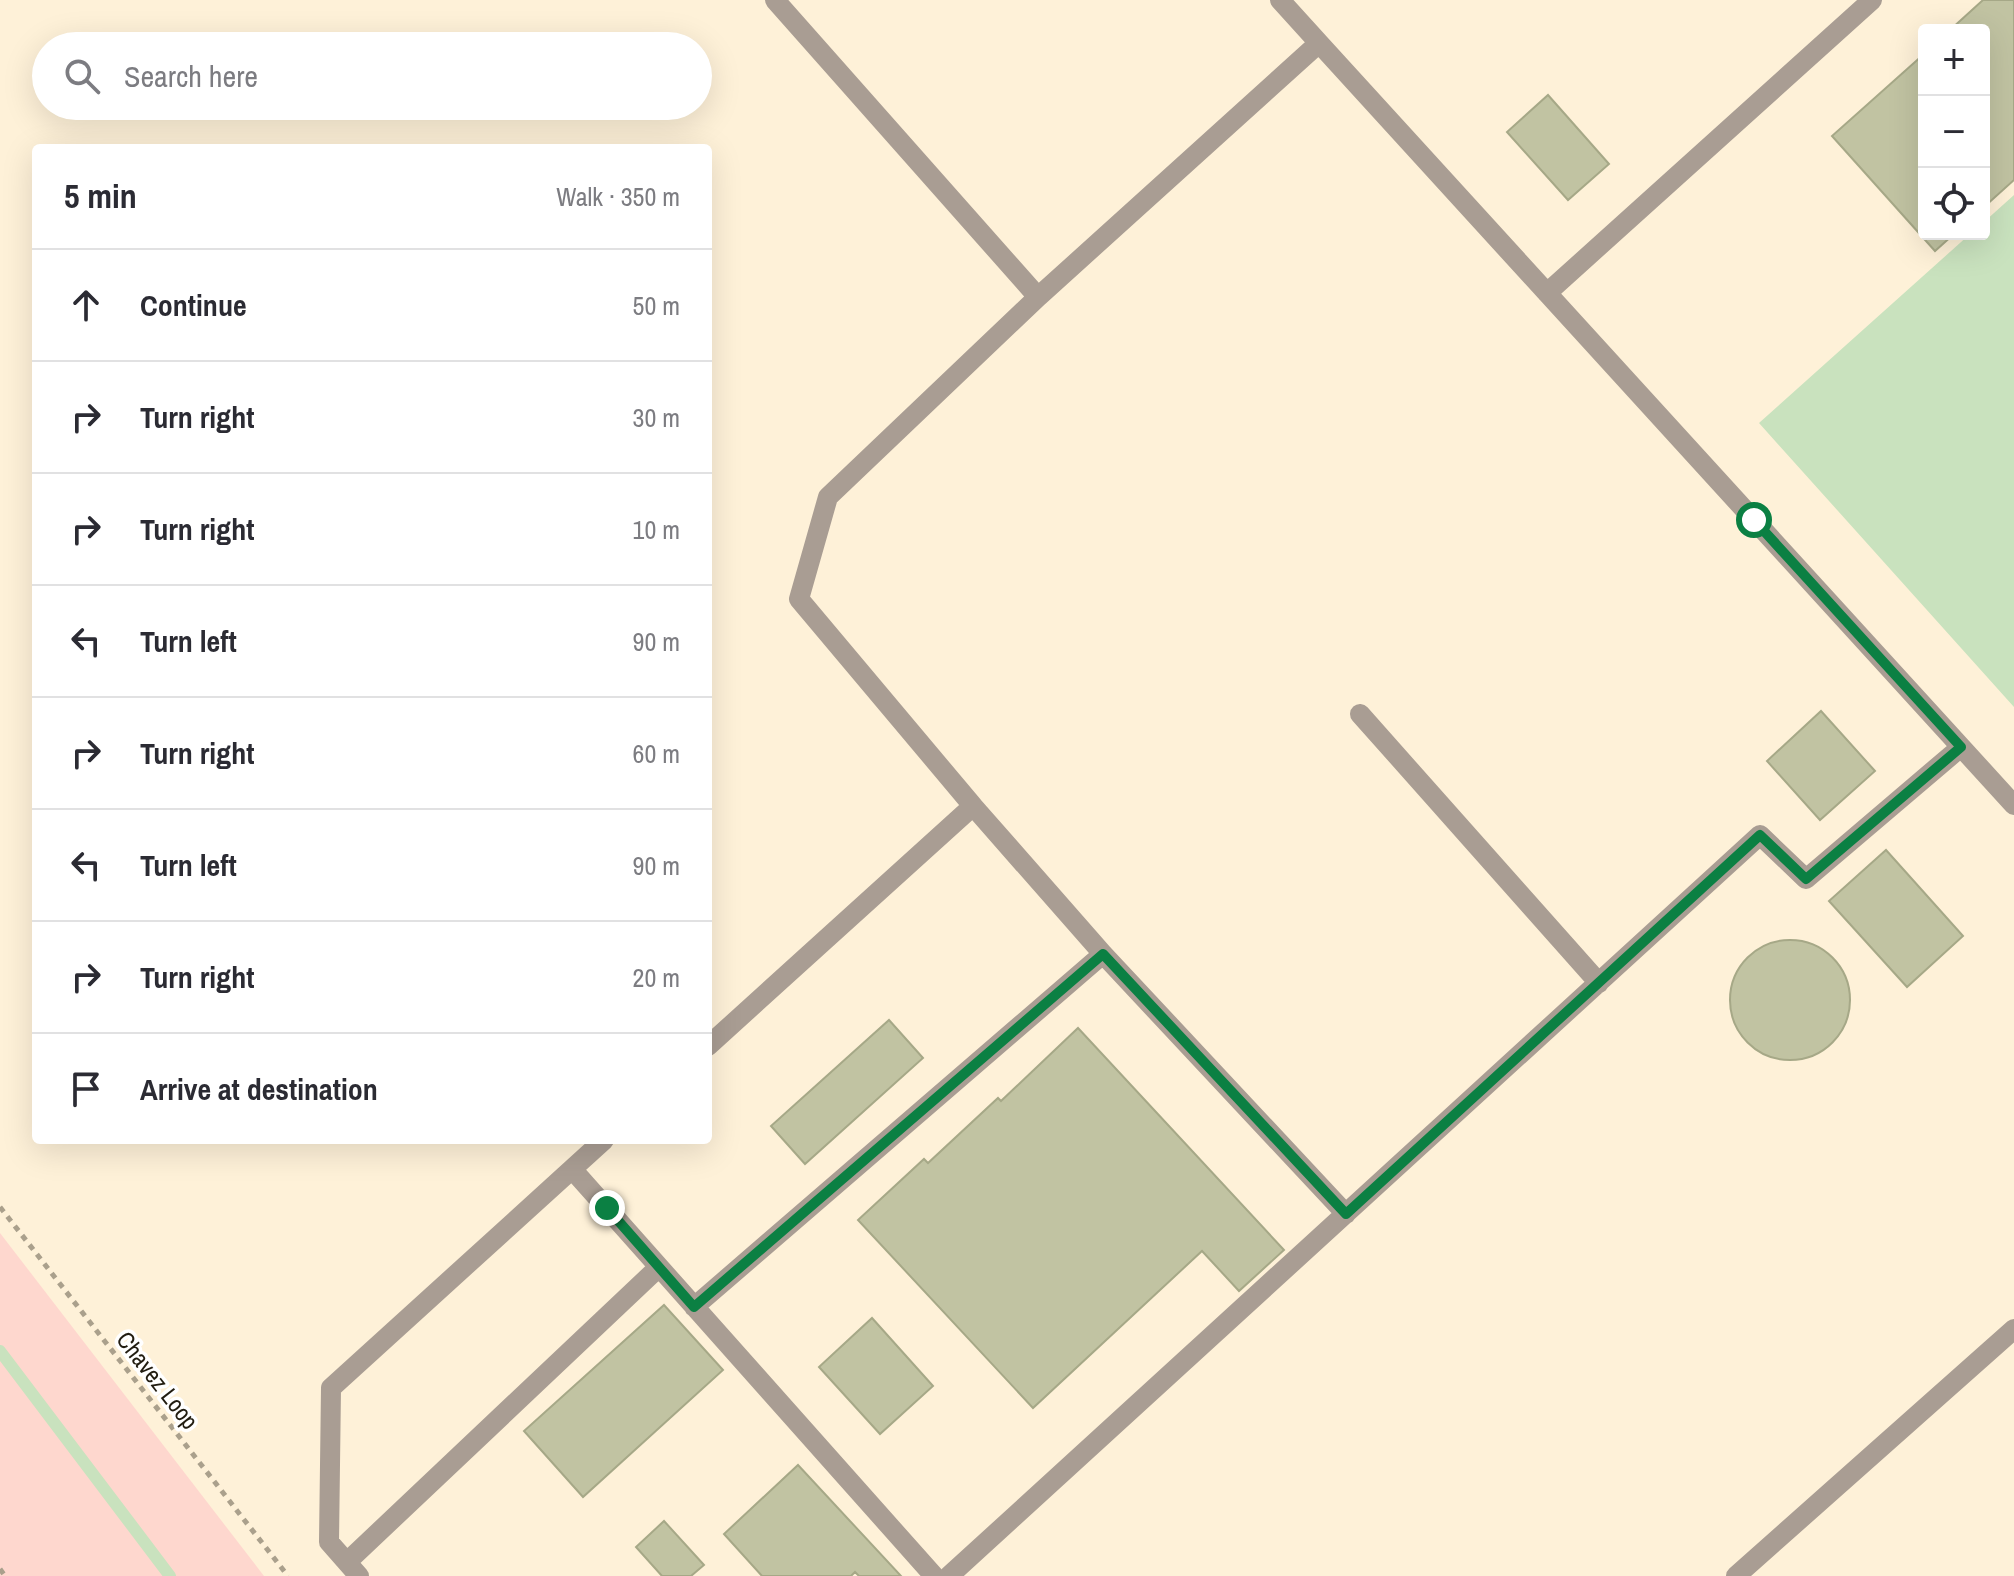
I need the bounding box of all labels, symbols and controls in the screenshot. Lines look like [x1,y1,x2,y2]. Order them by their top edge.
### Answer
map controls [1918,24,1990,240]
button: + [1918,24,1990,96]
search box [32,32,712,120]
icon: search [60,54,104,98]
text: Search here [124,56,258,96]
button: − [1918,96,1990,168]
button: locate [1918,168,1990,240]
text: 5 min [64,173,137,219]
text: Walk · 350 m [556,179,680,214]
icon: ahead [64,283,108,327]
text: Continue [140,285,247,325]
text: 50 m [633,288,680,323]
icon: right [64,395,108,439]
text: Turn right [140,397,254,437]
text: 30 m [633,400,680,435]
route start [1736,502,1772,538]
icon: right [64,507,108,551]
text: Turn right [140,509,254,549]
text: 10 m [633,512,680,547]
icon: left [64,619,108,663]
text: Turn left [140,621,237,661]
text: 90 m [633,624,680,659]
icon: right [64,731,108,775]
text: Turn right [140,733,254,773]
text: 60 m [633,736,680,771]
icon: left [64,843,108,887]
text: Turn left [140,845,237,885]
text: 90 m [633,848,680,883]
icon: right [64,955,108,999]
text: Turn right [140,957,254,997]
text: 20 m [633,960,680,995]
icon: arrive [64,1067,108,1111]
text: Arrive at destination [140,1069,378,1109]
route end [589,1190,625,1226]
street label: Chavez Loop [110,1324,206,1436]

